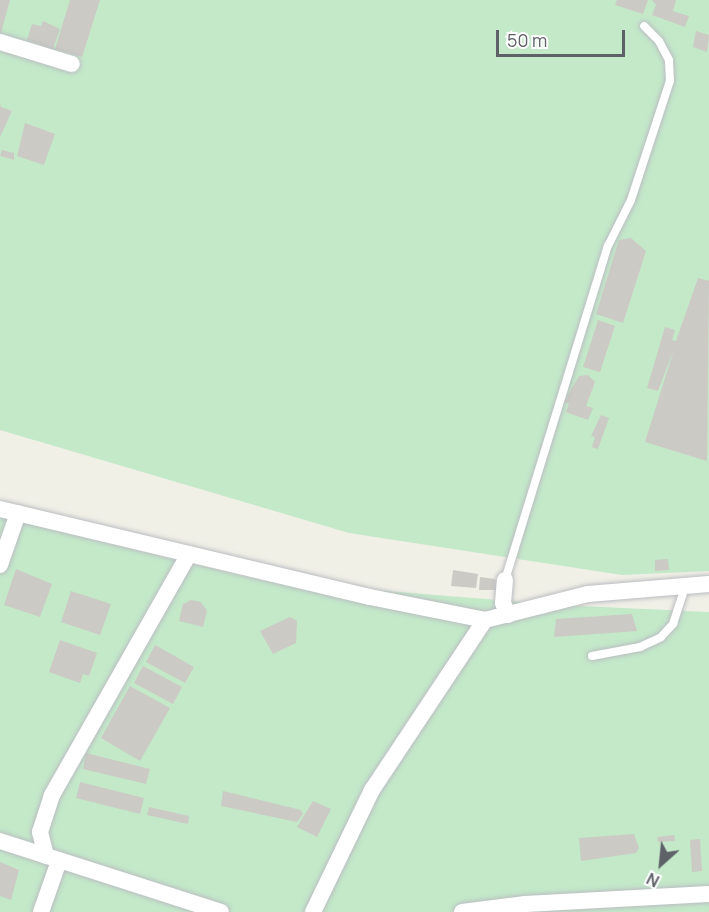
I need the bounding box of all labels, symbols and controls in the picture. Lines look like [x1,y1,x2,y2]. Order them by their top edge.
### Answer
scale bar [499,18,628,56]
text: 50 m [507,28,547,52]
north arrow [631,834,691,894]
text: N [643,868,663,892]

